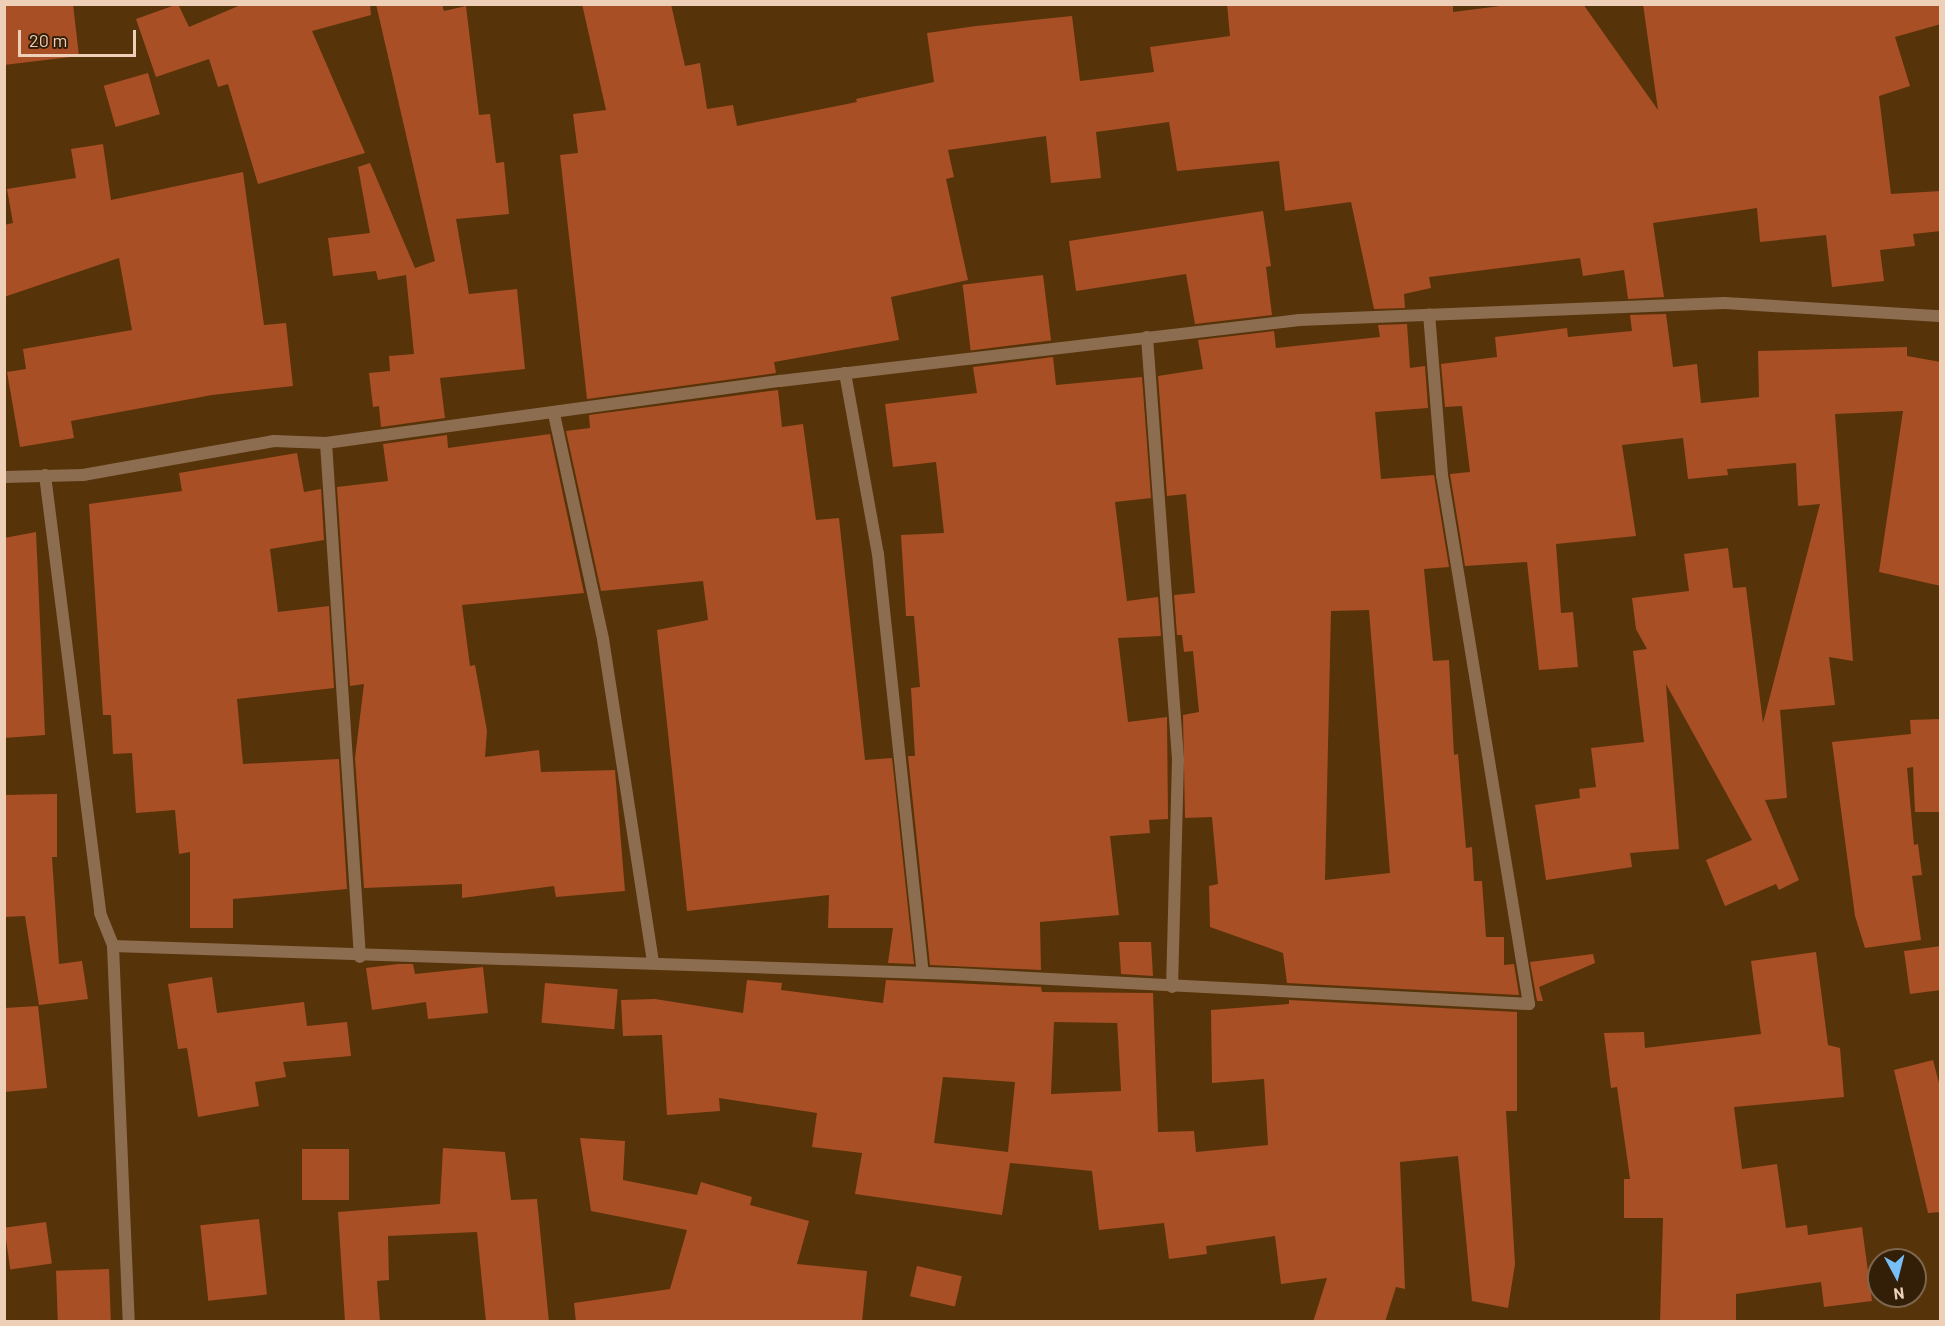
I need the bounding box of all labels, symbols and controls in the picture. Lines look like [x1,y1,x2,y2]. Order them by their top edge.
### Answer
scale bar [21,18,140,56]
text: 20 m [29,29,67,51]
north arrow [1867,1248,1927,1308]
text: N [1893,1284,1905,1304]

